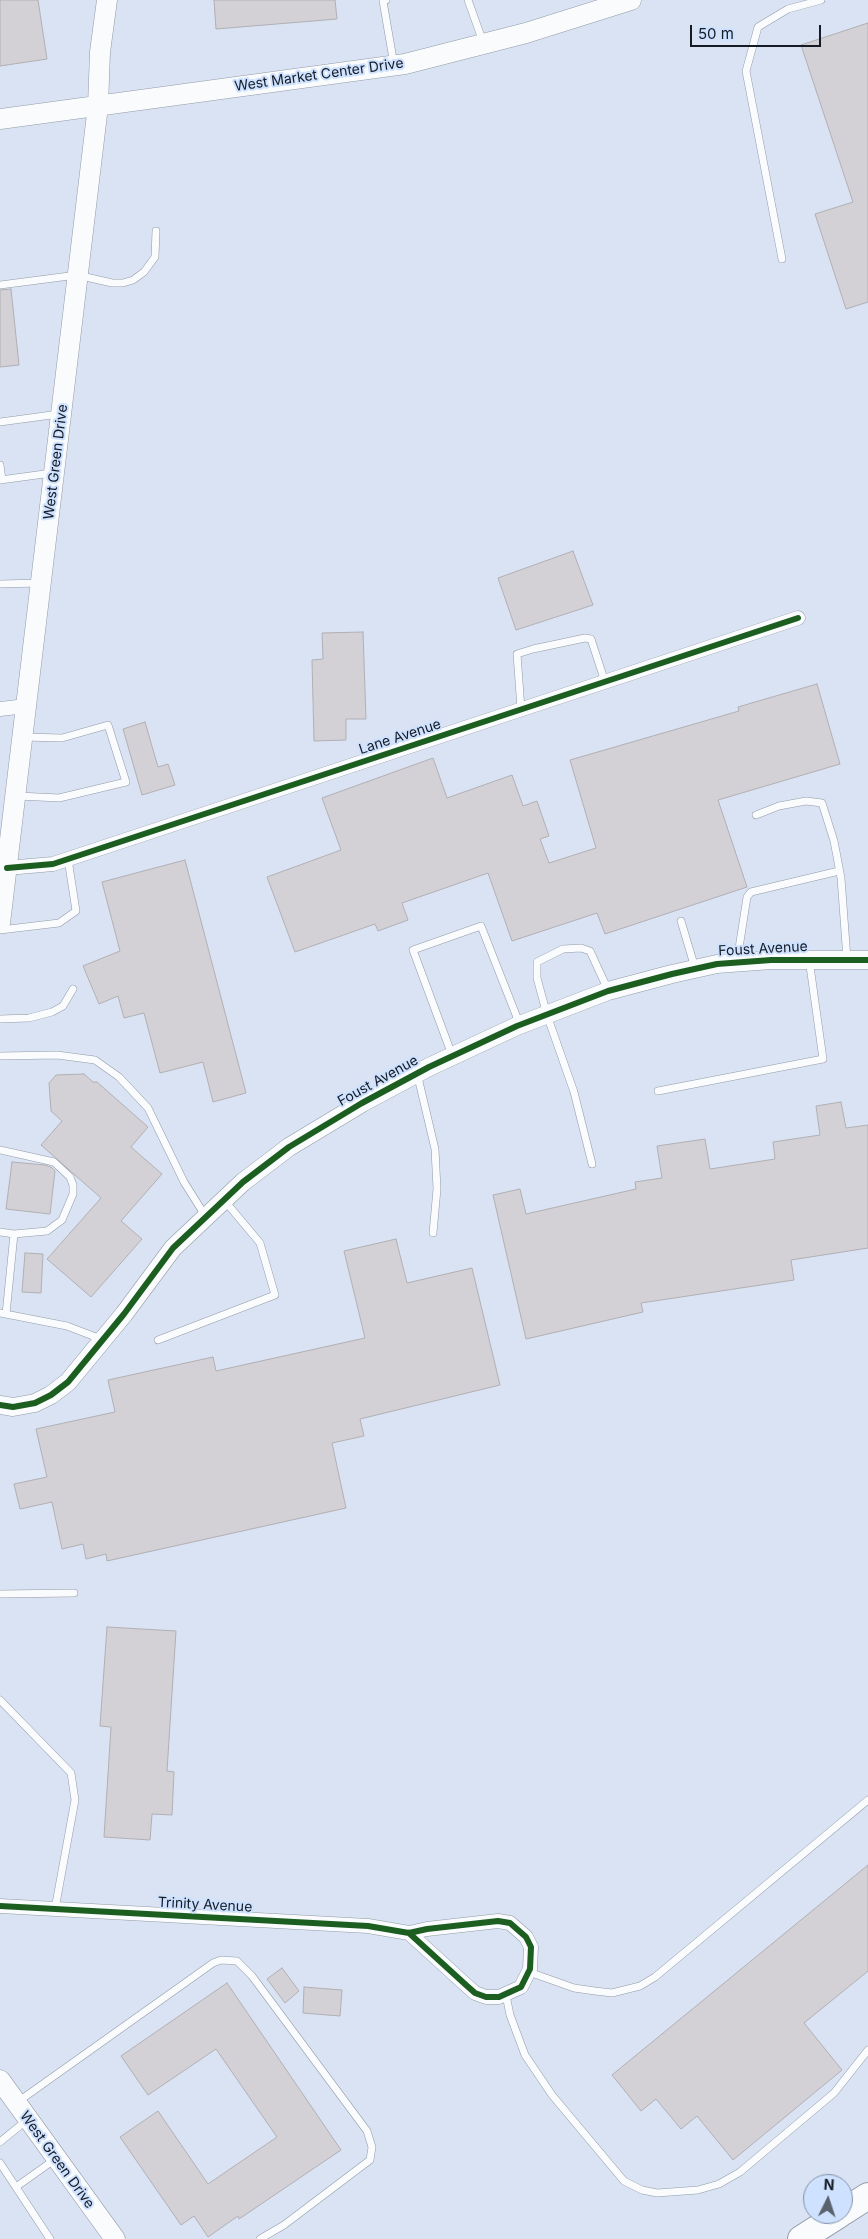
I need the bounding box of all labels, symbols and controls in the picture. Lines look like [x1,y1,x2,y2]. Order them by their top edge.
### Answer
scale bar [693,15,824,47]
text: 50 m [698,24,734,43]
street label: West Market Center Drive [233,55,405,95]
street label: West Green Drive [41,403,71,521]
street label: Lane Avenue [357,716,443,758]
street label: Foust Avenue [718,938,808,960]
street label: Foust Avenue [335,1052,421,1110]
street label: Trinity Avenue [157,1894,253,1916]
street label: West Green Drive [16,2108,98,2212]
north arrow [803,2174,853,2224]
text: N [823,2176,835,2193]

